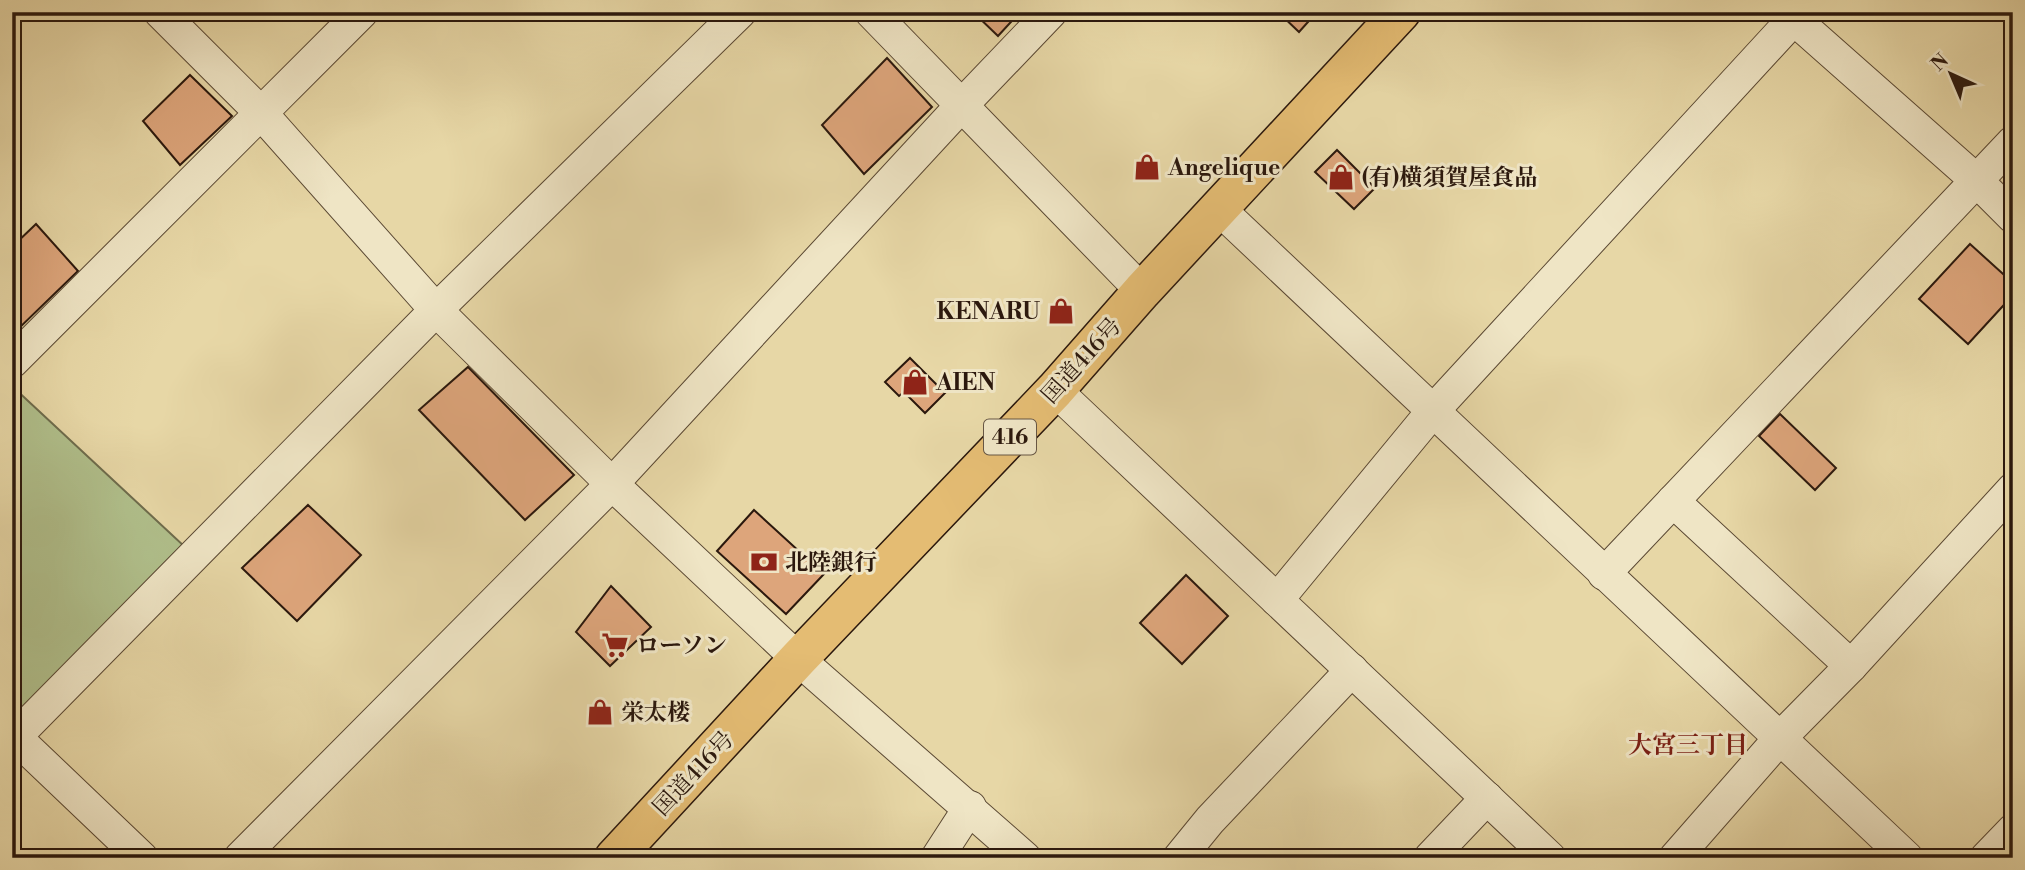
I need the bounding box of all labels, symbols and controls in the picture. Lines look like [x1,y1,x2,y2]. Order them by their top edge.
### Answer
north arrow [1916,38,1986,108]
text: N [1926,49,1954,76]
shop icon: Angelique [1132,152,1162,182]
place label: Angelique [1167,154,1280,182]
shop icon: (有)横須賀屋食品 [1326,162,1356,192]
place label: (有)横須賀屋食品 [1362,164,1537,192]
shop icon: KENARU [1046,296,1076,326]
place label: KENARU [937,298,1040,326]
street label: 国道416号 [1036,312,1128,409]
shop icon: AIEN [900,367,930,397]
place label: AIEN [935,369,996,397]
road number: 416 [984,420,1036,454]
bank icon: 北陸銀行 [749,547,779,577]
place label: 北陸銀行 [785,549,877,577]
supermarket icon: ローソン [600,630,630,660]
place label: ローソン [636,632,727,660]
shop icon: 栄太楼 [585,697,615,727]
place label: 栄太楼 [621,699,690,727]
street label: 国道416号 [647,725,740,822]
district label: 大宮三丁目 [1628,731,1748,761]

